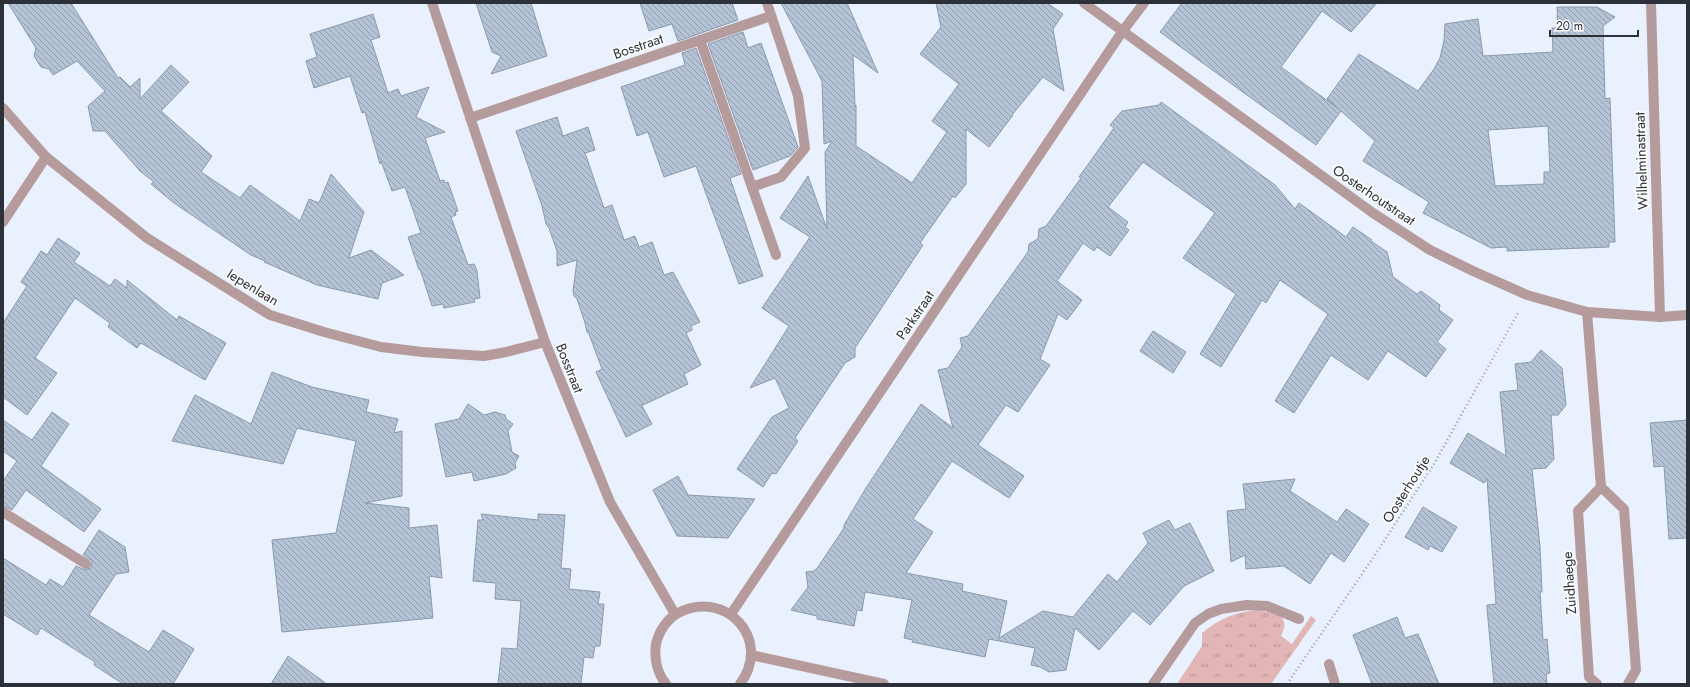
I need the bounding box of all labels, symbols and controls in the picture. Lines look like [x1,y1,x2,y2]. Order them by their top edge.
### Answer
scale bar [1550,12,1638,38]
text: 20 m [1556,17,1583,35]
street label: Bosstraat [610,28,666,64]
street label: Wilhelminastraat [1629,111,1653,210]
street label: Oosterhoutstraat [1329,160,1420,231]
street label: Iepenlaan [223,264,283,310]
street label: Parkstraat [891,286,939,344]
street label: Bosstraat [551,340,589,396]
street label: Oosterhoutje [1377,451,1435,527]
street label: Zuidhaege [1557,551,1581,615]

